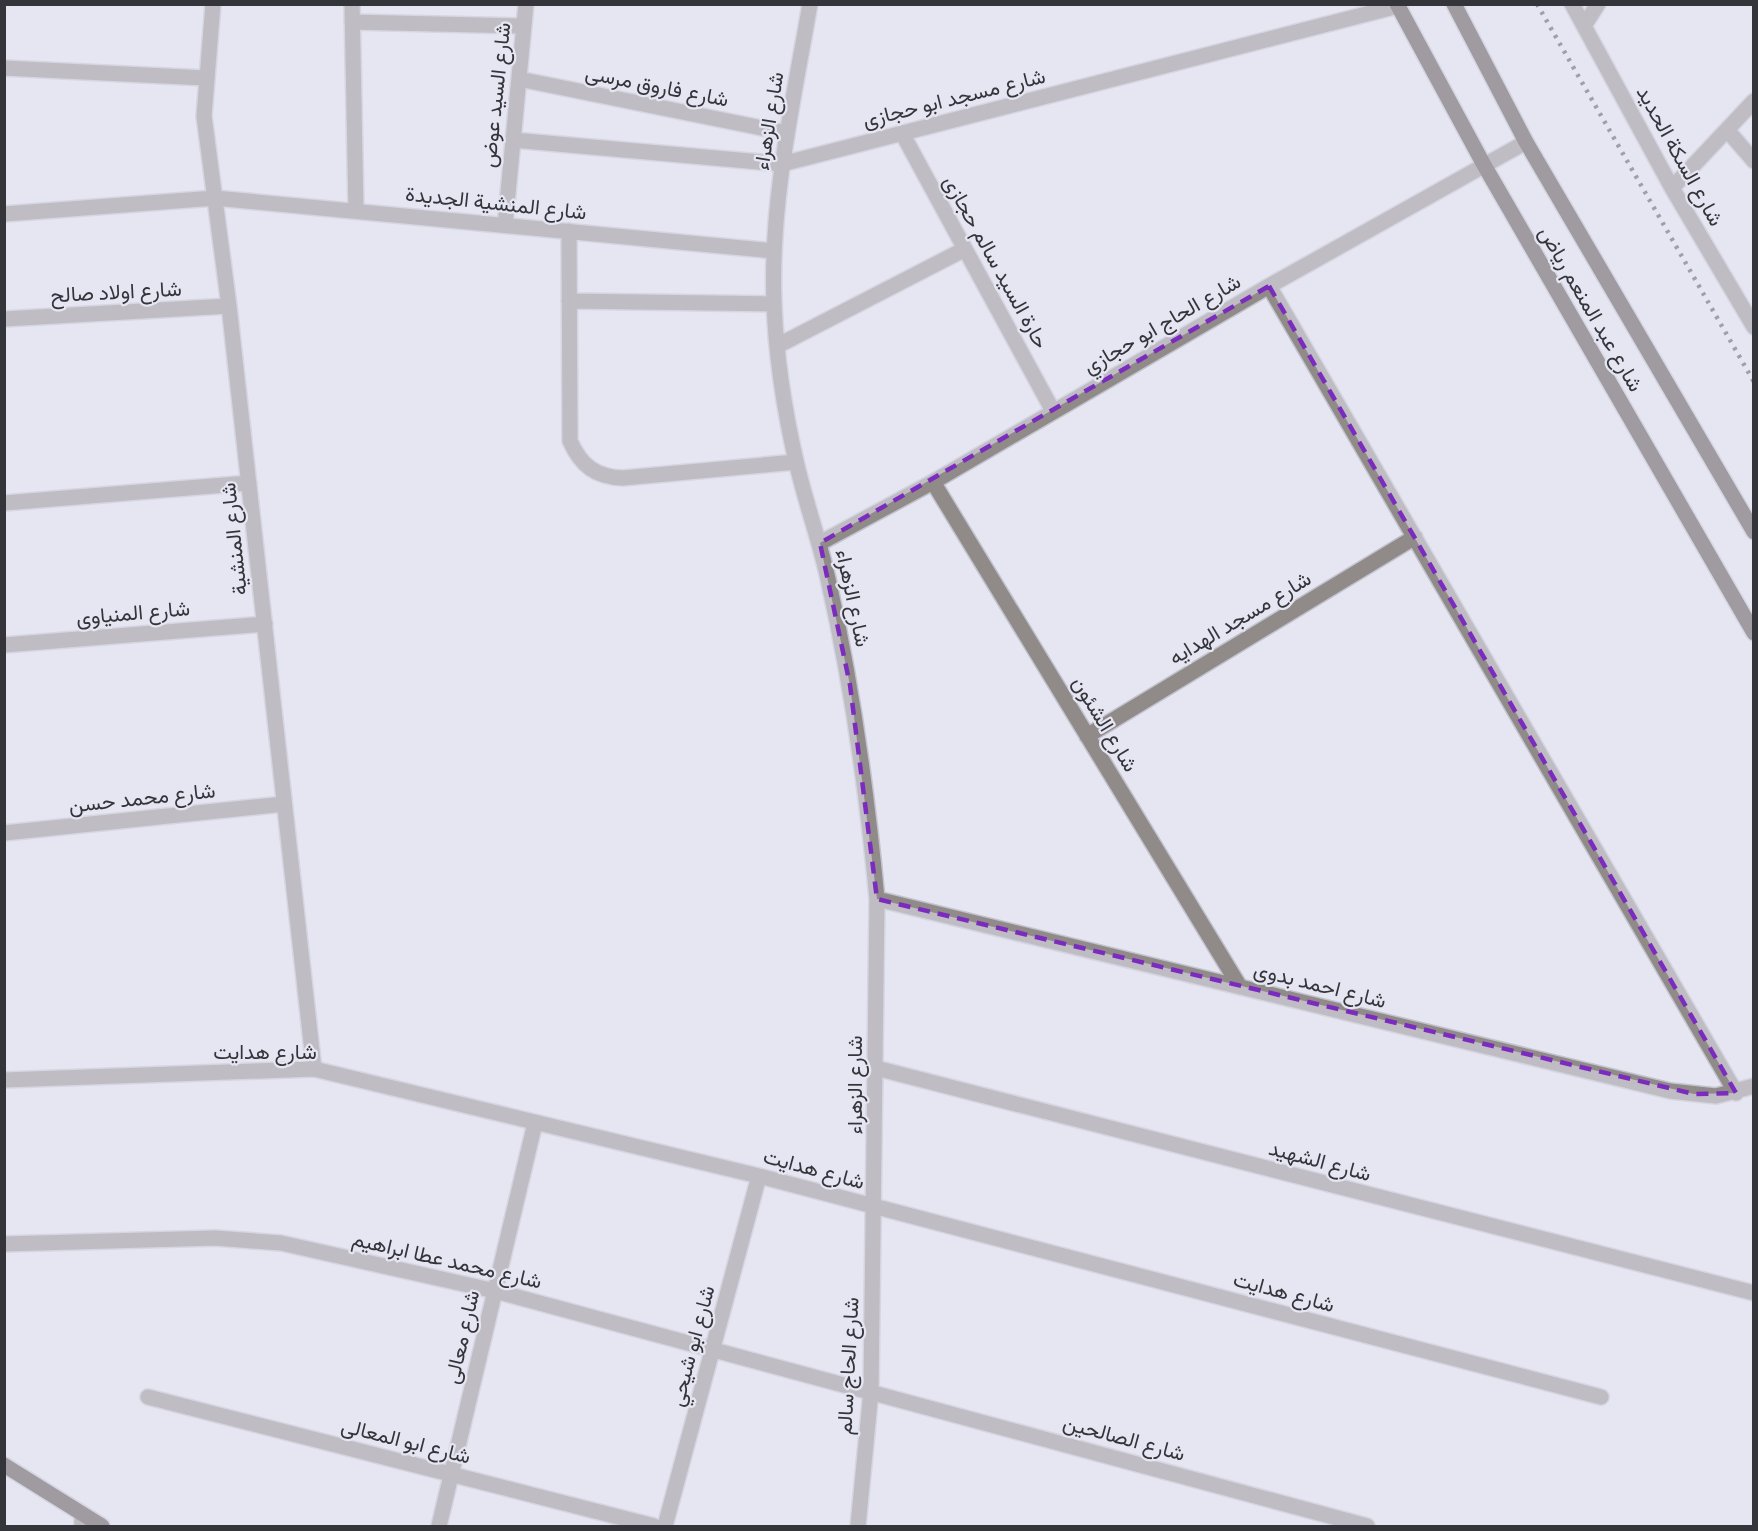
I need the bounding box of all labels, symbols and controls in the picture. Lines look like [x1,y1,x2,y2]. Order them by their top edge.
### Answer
street label: شارع السيد عوض [473,21,518,169]
street label: شارع فاروق مرسى [583,57,731,114]
street label: شارع مسجد ابو حجازى [860,61,1048,134]
street label: شارع الزهراء [746,70,791,172]
street label: شارع السكة الحديد [1630,80,1731,231]
street label: حارة السيد سالم حجازى [937,170,1056,354]
street label: شارع المنشية الجديدة [404,179,588,226]
street label: شارع عبد المنعم رياض [1532,221,1651,397]
street label: شارع الحاج ابو حجازي [1078,267,1247,383]
street label: شارع اولاد صالح [50,274,182,309]
street label: شارع المنشية [213,481,254,597]
street label: شارع الزهراء [829,546,878,649]
street label: شارع مسجد الهدايه [1163,564,1316,671]
street label: شارع المنياوى [75,593,191,632]
street label: شارع الشئون [1066,671,1145,777]
street label: شارع محمد حسن [67,775,217,820]
street label: شارع احمد بدوى [1251,954,1389,1015]
street label: شارع الزهراء [840,1035,869,1135]
street label: شارع هدايت [213,1037,317,1066]
street label: شارع الشهيد [1266,1133,1375,1188]
street label: شارع هدايت [760,1141,868,1196]
street label: شارع محمد عطا ابراهيم [349,1224,545,1295]
street label: شارع هدايت [1230,1264,1338,1319]
street label: شارع ابو شيحي [661,1282,725,1410]
street label: شارع معالى [437,1287,486,1387]
street label: شارع الحاج سالم [829,1296,866,1436]
street label: شارع الصالحين [1060,1407,1188,1468]
street label: شارع ابو المعالى [338,1410,474,1471]

